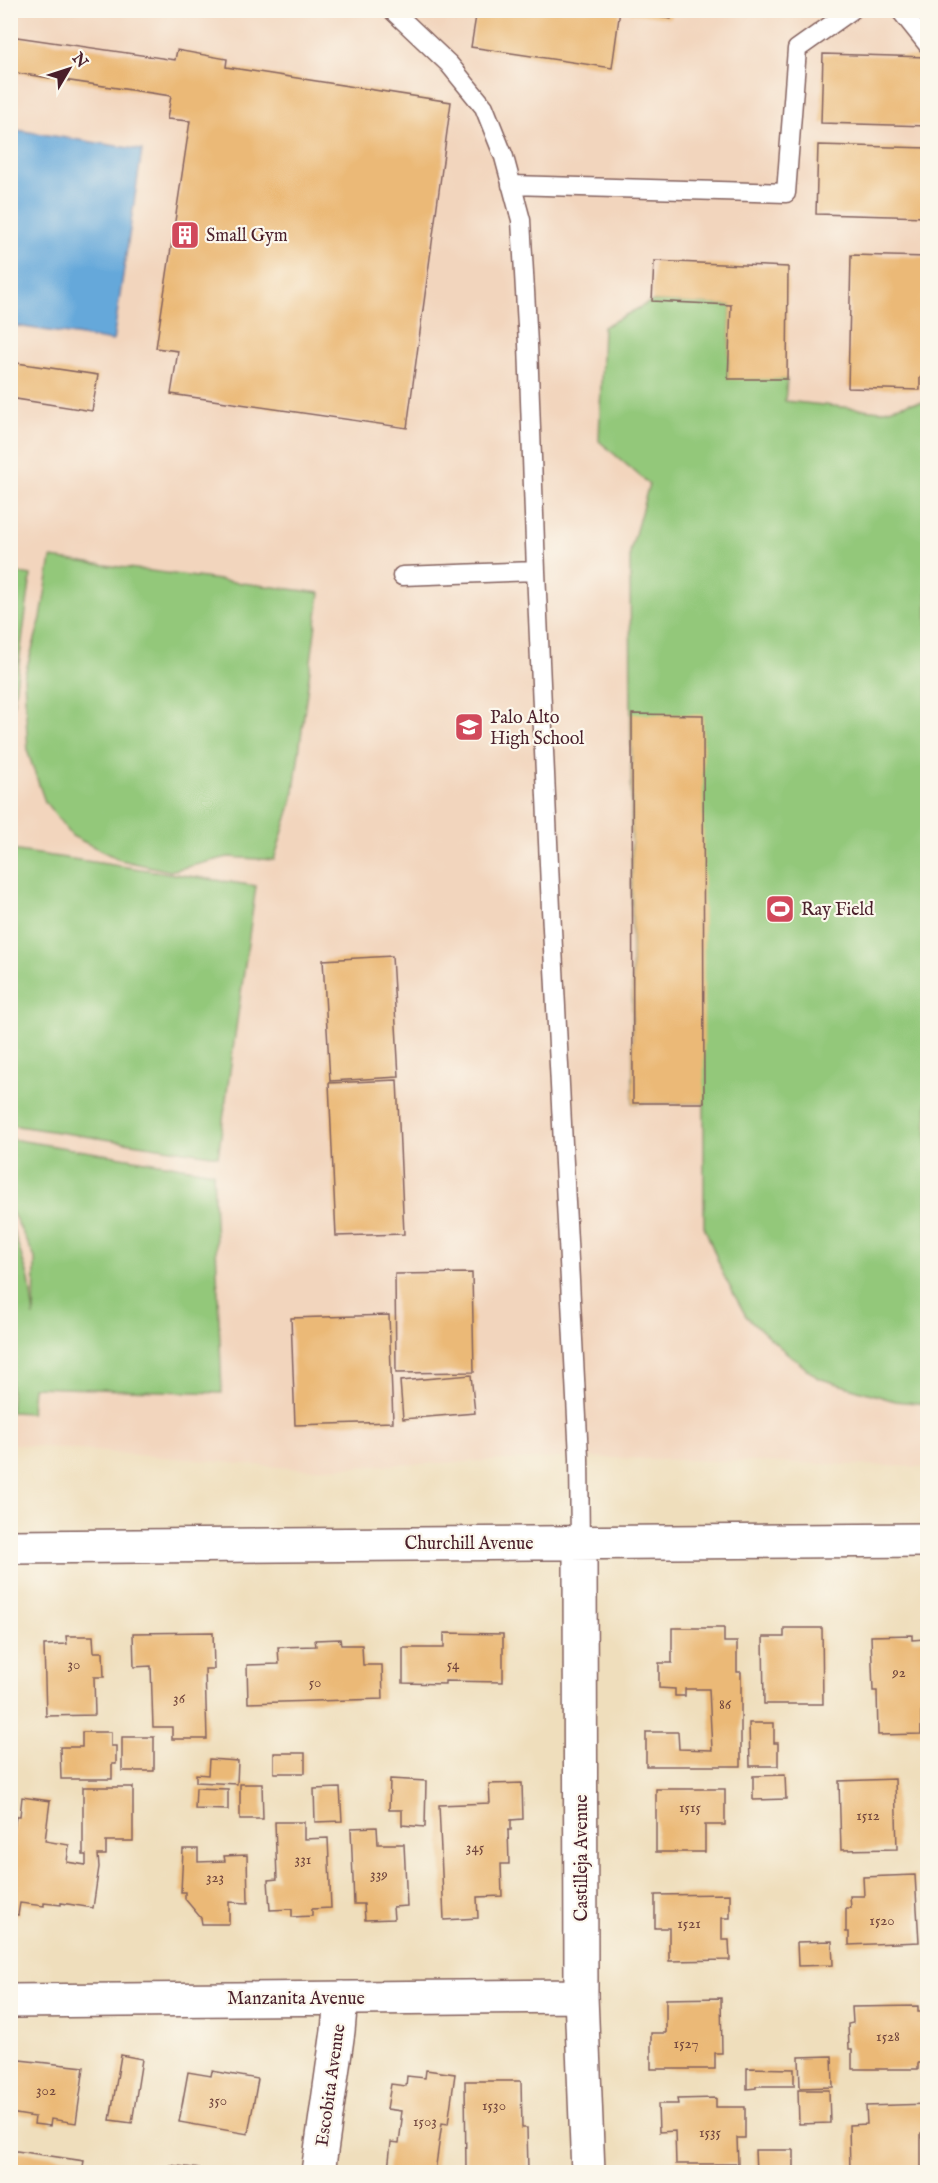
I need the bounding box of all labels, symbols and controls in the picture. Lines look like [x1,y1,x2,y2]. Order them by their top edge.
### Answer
north arrow [39,39,99,99]
text: N [66,48,91,73]
building icon: Small Gym [169,219,201,251]
place label: Small Gym [206,225,288,248]
place label: Palo Alto High School [490,707,584,751]
school or university icon: Palo Alto High School [453,711,485,743]
sports icon: Ray Field [764,893,796,925]
place label: Ray Field [801,899,874,922]
street label: Churchill Avenue [404,1533,534,1556]
house number: 30 [68,1655,80,1674]
house number: 54 [447,1655,460,1674]
house number: 92 [891,1663,906,1682]
house number: 50 [309,1673,321,1692]
house number: 36 [173,1689,186,1708]
house number: 86 [719,1695,732,1714]
street label: Castilleja Avenue [571,1795,594,1921]
house number: 1515 [679,1798,702,1817]
house number: 1512 [856,1806,880,1825]
house number: 345 [466,1838,485,1857]
house number: 331 [295,1850,311,1869]
house number: 339 [370,1865,388,1884]
house number: 323 [206,1868,224,1887]
house number: 1520 [869,1911,895,1930]
house number: 1521 [677,1914,701,1933]
street label: Manzanita Avenue [227,1988,365,2011]
street label: Escobita Avenue [312,2022,351,2148]
house number: 1528 [876,2027,900,2046]
house number: 1527 [674,2034,698,2053]
house number: 302 [36,2081,56,2100]
house number: 350 [209,2091,227,2110]
house number: 1530 [482,2096,506,2115]
house number: 1503 [413,2112,437,2131]
house number: 1535 [699,2123,722,2142]

